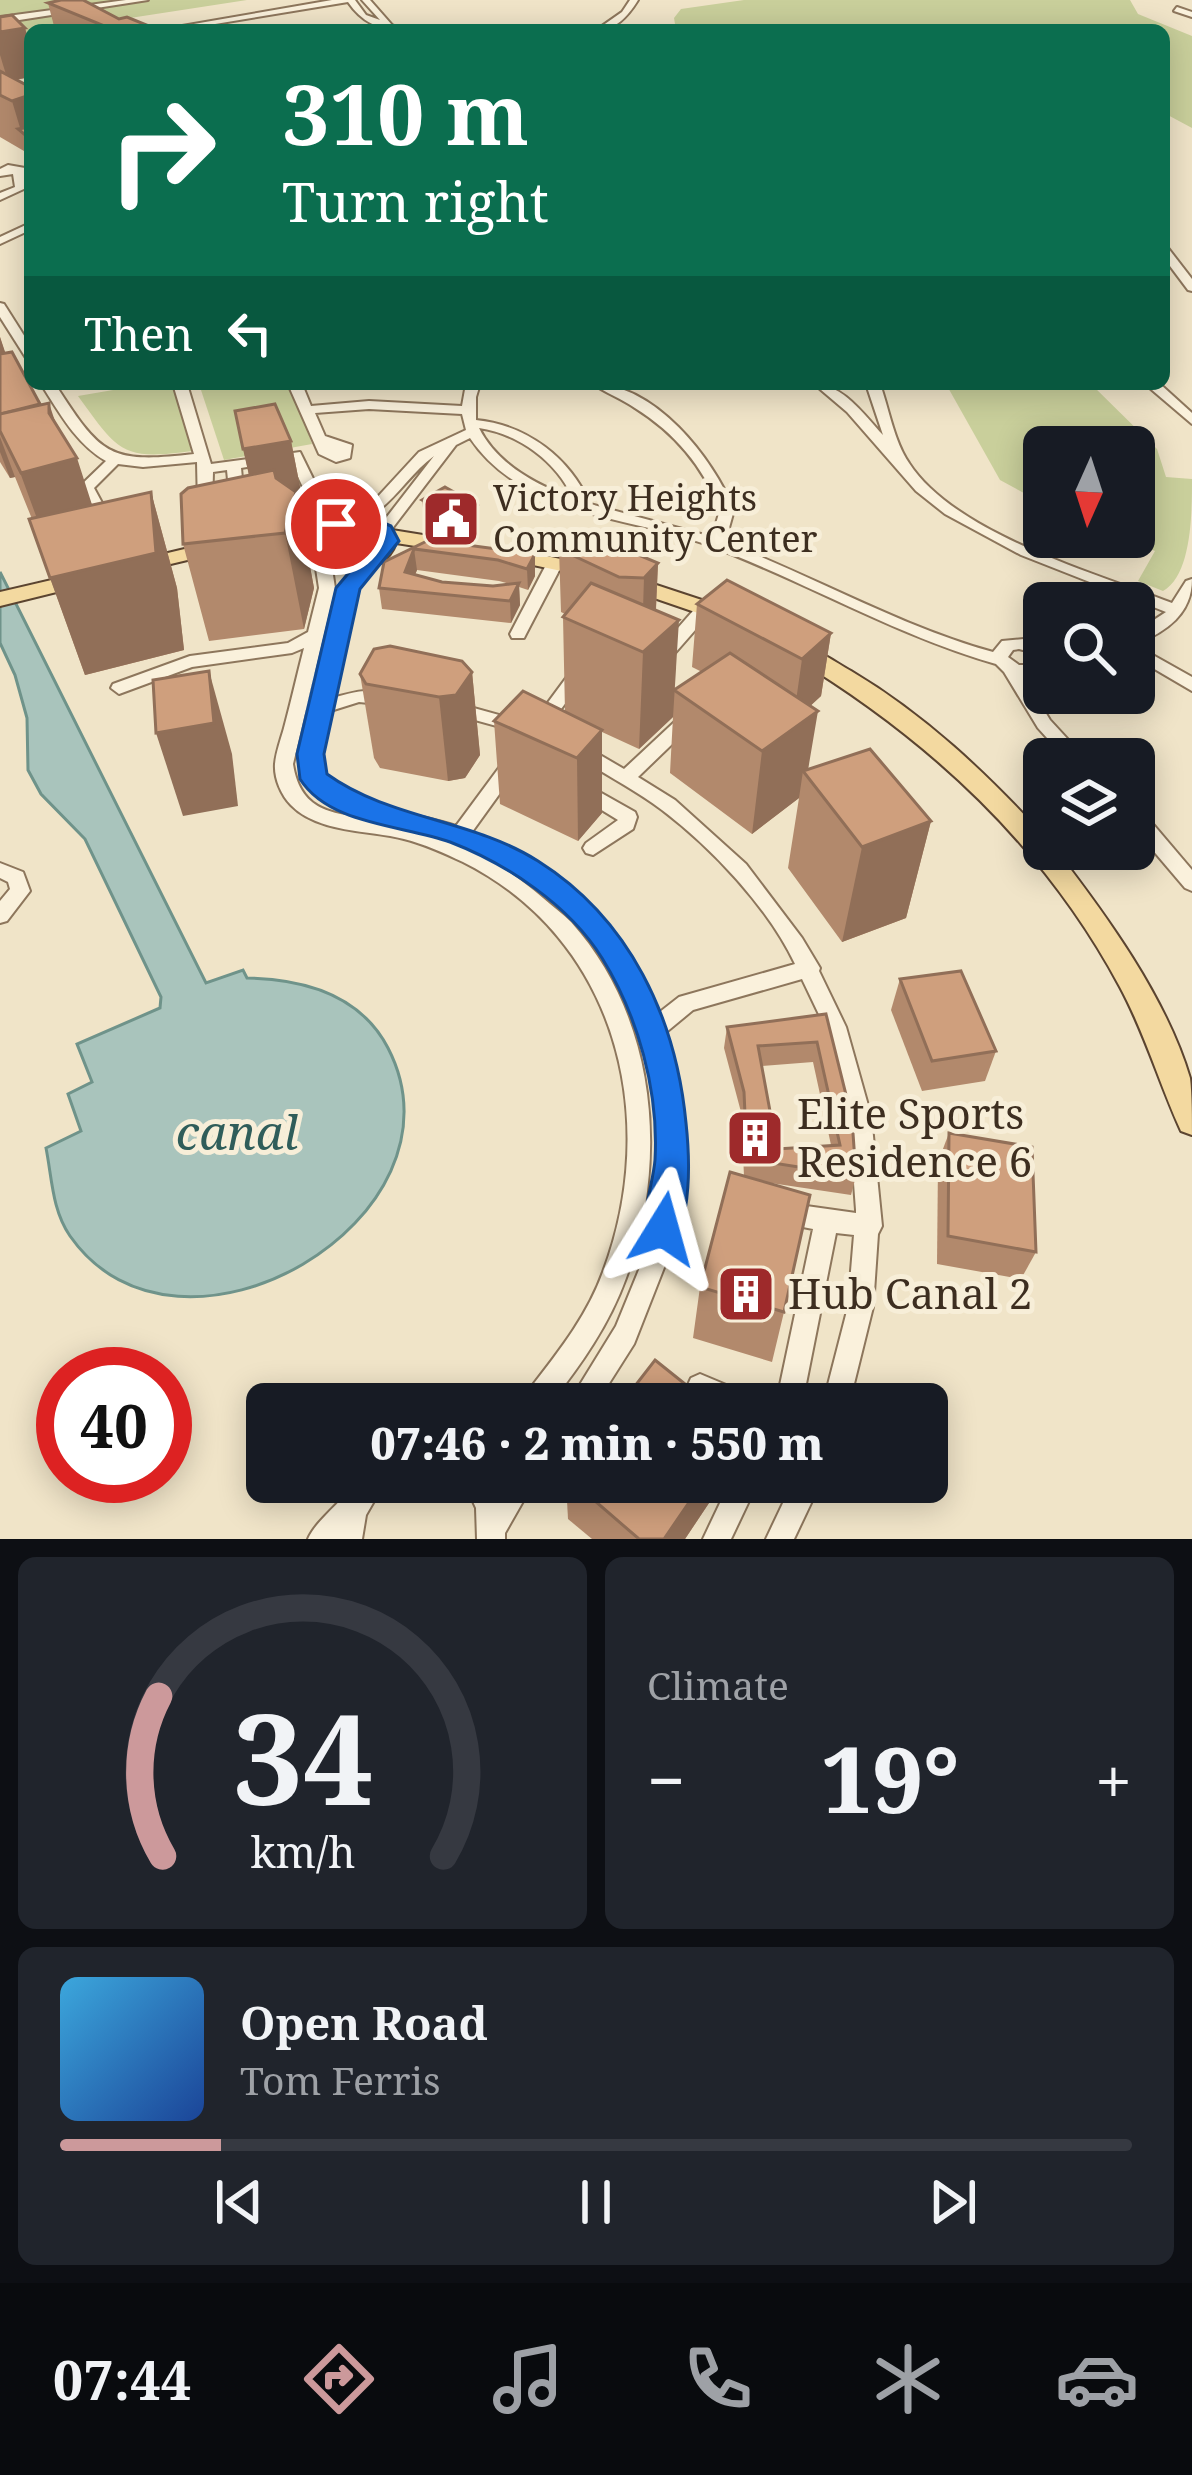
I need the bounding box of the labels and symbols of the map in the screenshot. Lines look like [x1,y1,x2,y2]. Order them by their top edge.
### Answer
north arrow [1023,426,1155,558]
pin [285,473,387,575]
place label: Victory Heights Community Center [493,473,817,563]
public building icon: Victory Heights Community Center [420,488,482,550]
place label: Elite Sports Residence 6 [797,1084,1032,1189]
water label: canal [176,1099,299,1164]
building icon: Elite Sports Residence 6 [724,1107,786,1169]
position arrow [600,1166,726,1292]
building icon: Hub Canal 2 [715,1263,777,1325]
place label: Hub Canal 2 [788,1264,1032,1321]
speed limit sign: 40 [36,1347,192,1503]

